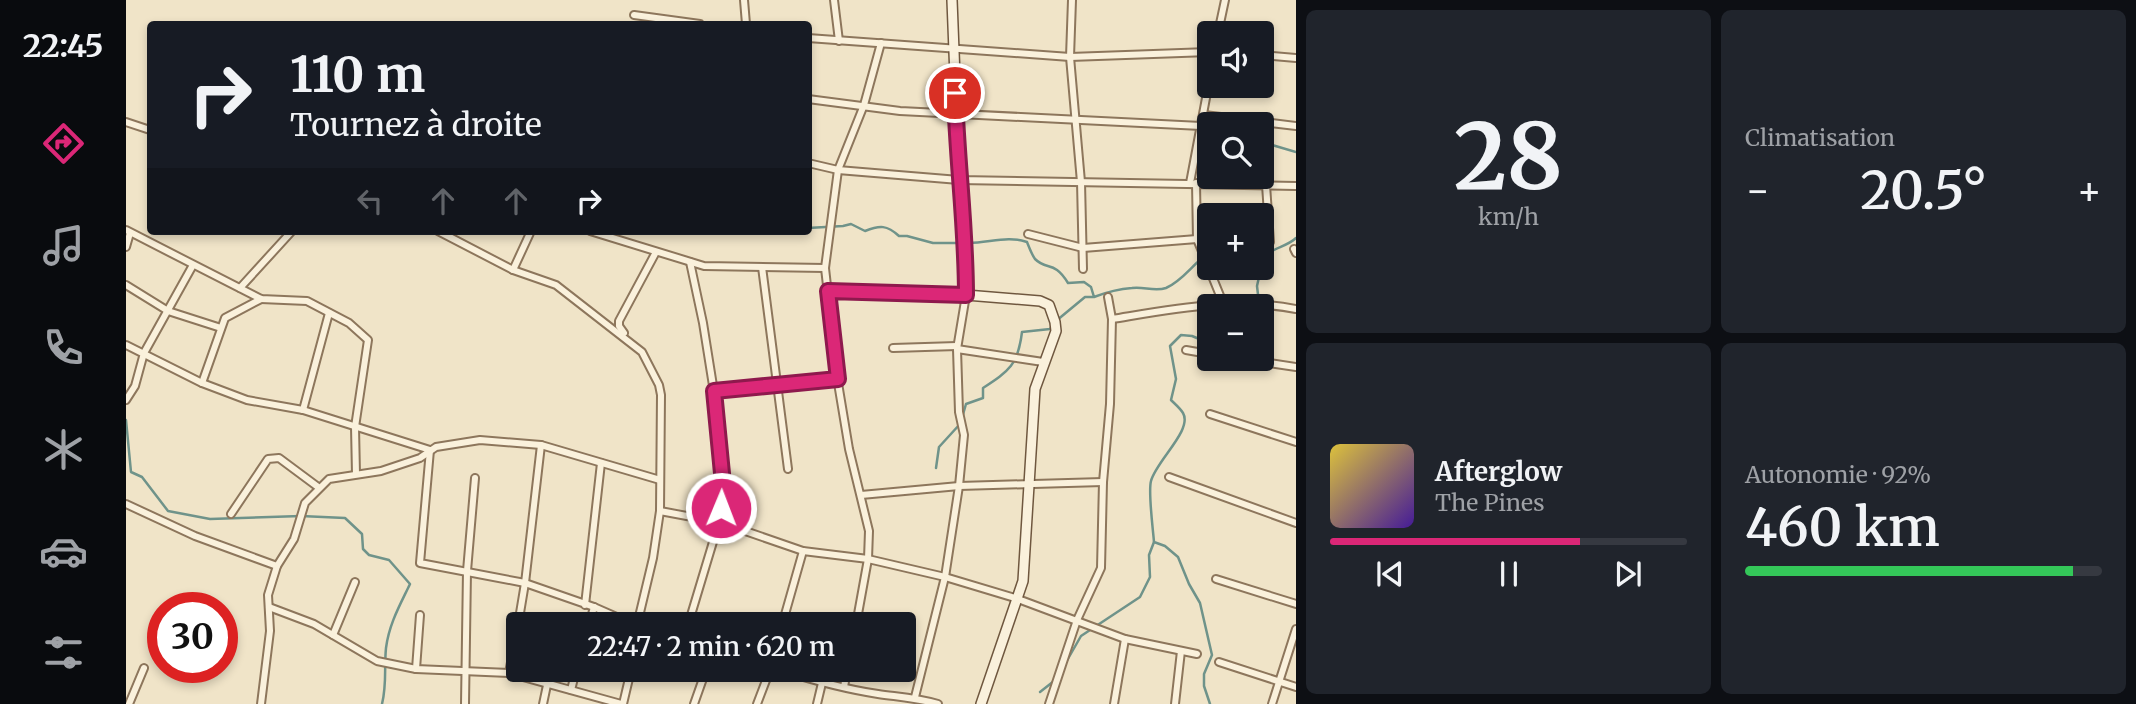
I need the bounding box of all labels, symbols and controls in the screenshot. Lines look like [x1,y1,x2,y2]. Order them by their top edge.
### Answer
map controls [1197,21,1274,371]
button: sound [1197,21,1274,98]
text: 22:45 [23,26,103,66]
text: 110 m [290,44,425,105]
icon: right [175,49,266,140]
pin [925,63,985,123]
icon: arrive [936,74,974,112]
text: 28 [1454,99,1563,214]
text: Tournez à droite [290,105,542,145]
button: search [1197,112,1274,189]
icon: directions [39,119,88,168]
text: Climatisation [1745,123,1895,152]
text: 20.5° [1860,158,1987,223]
text: − [1745,167,1770,214]
text: + [2077,167,2102,214]
icon: left [351,182,389,220]
icon: ahead [424,182,462,220]
icon: ahead [497,182,535,220]
icon: right [570,182,608,220]
text: km/h [1478,202,1539,231]
button: + [1197,203,1274,280]
icon: music [39,221,88,270]
button: − [1197,294,1274,371]
icon: phone [39,323,88,372]
icon: climate [39,425,88,474]
text: Afterglow [1435,455,1562,488]
text: Autonomie · 92% [1745,460,1931,489]
position arrow [684,471,758,545]
text: The Pines [1435,488,1545,517]
text: 460 km [1745,495,1940,560]
icon: car [39,527,88,576]
icon: previous [1371,555,1409,593]
icon: pause [1490,555,1528,593]
icon: next [1609,555,1647,593]
speed limit sign: 30 [147,592,238,683]
icon: filters [39,628,88,677]
text: 22:47 · 2 min · 620 m [587,630,835,663]

